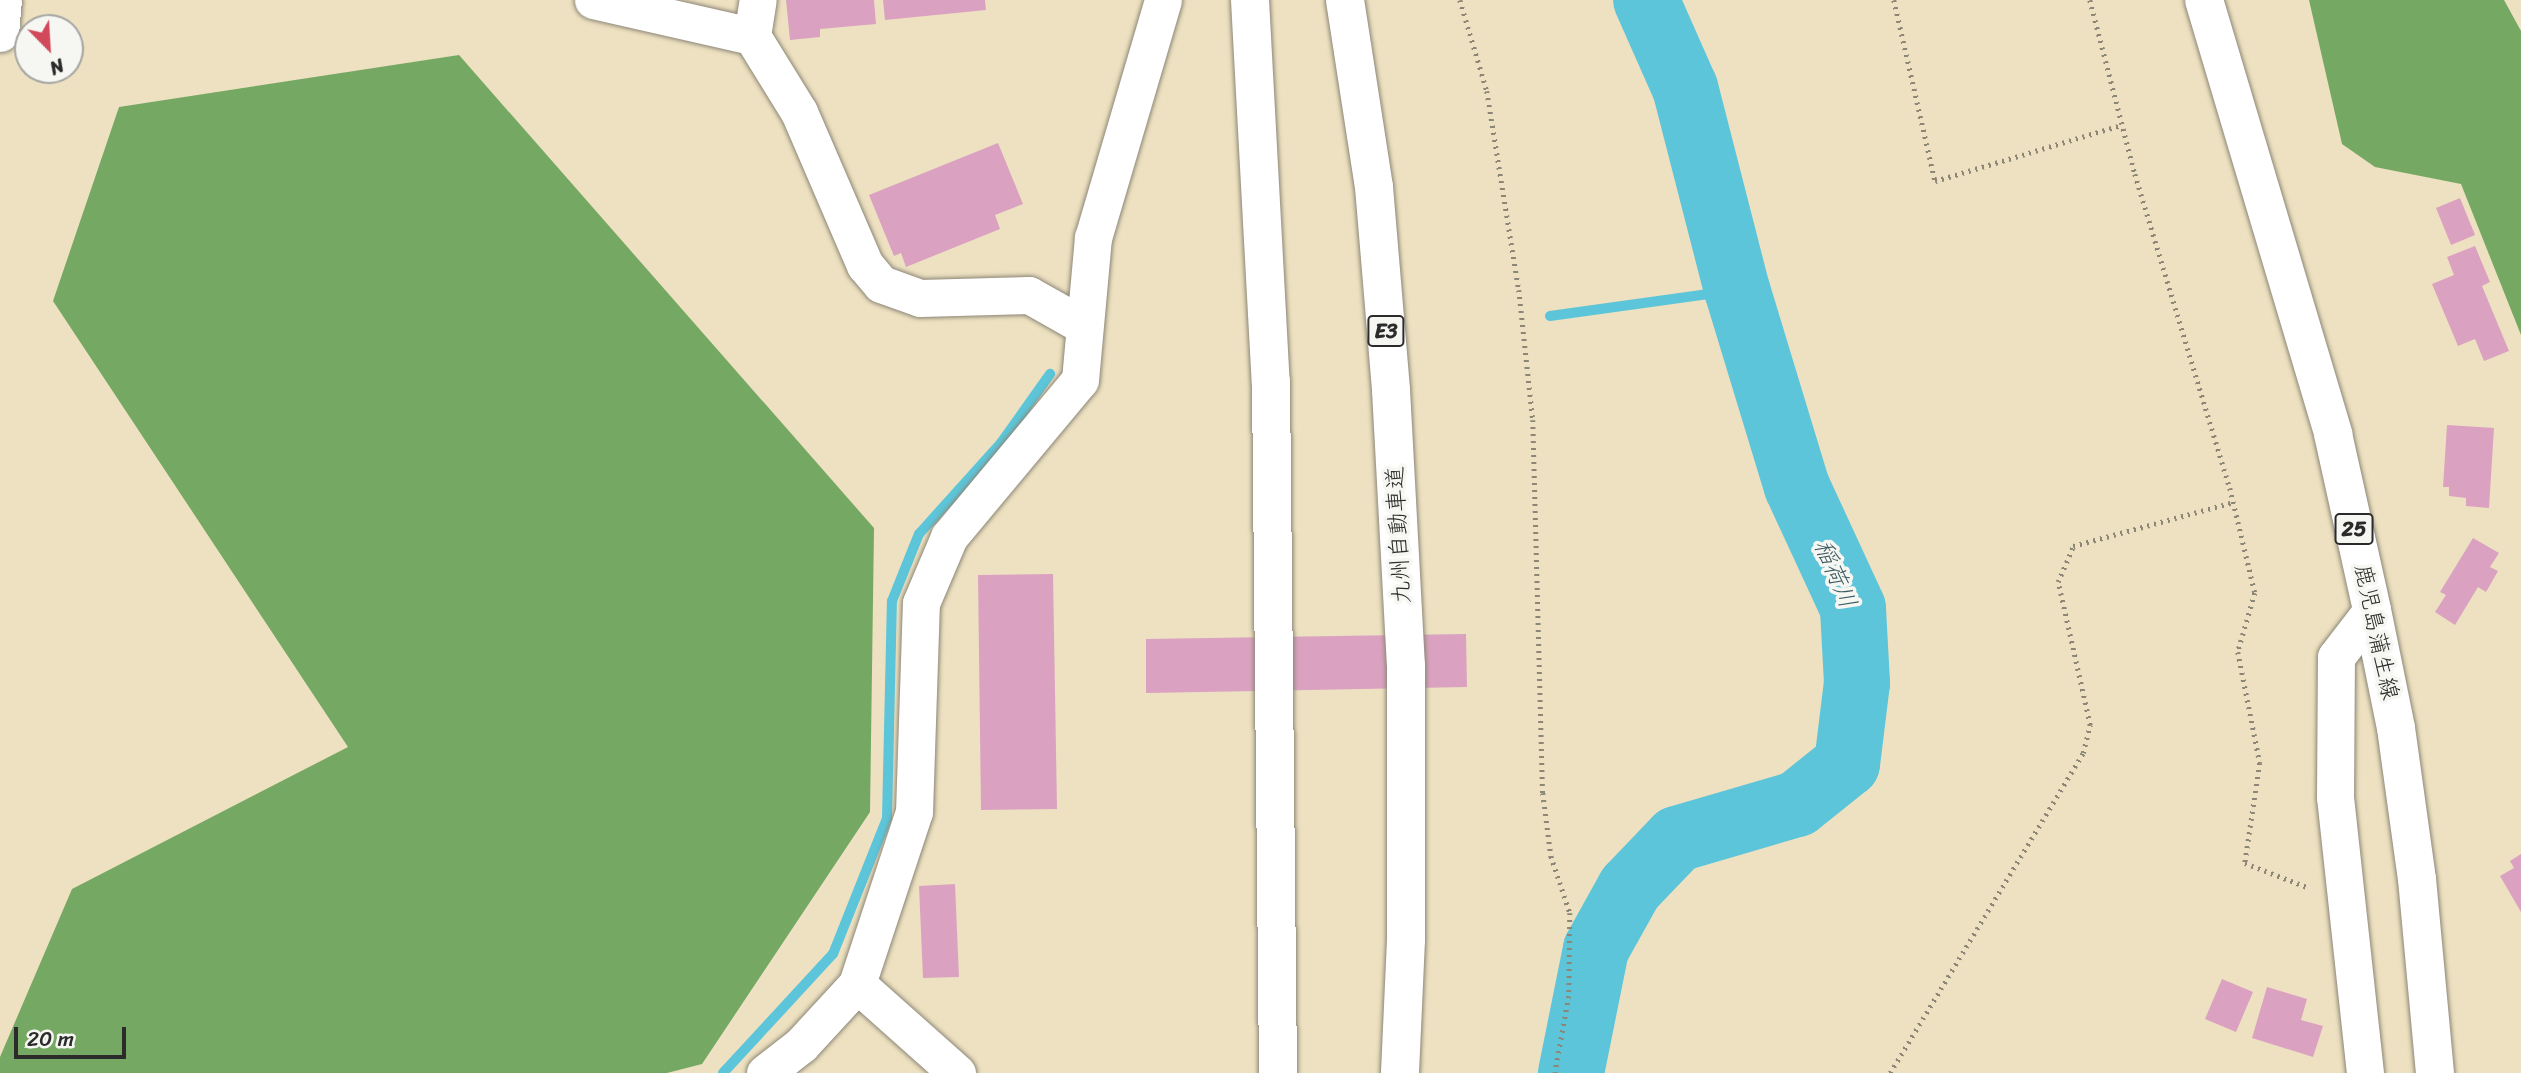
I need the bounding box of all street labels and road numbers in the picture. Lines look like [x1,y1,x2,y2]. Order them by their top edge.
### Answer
road number: E3 [1367,314,1405,348]
street label: 九州自動車道 [1382,465,1416,605]
road number: 25 [2333,512,2375,546]
street label: 鹿児島蒲生線 [2348,562,2404,702]

